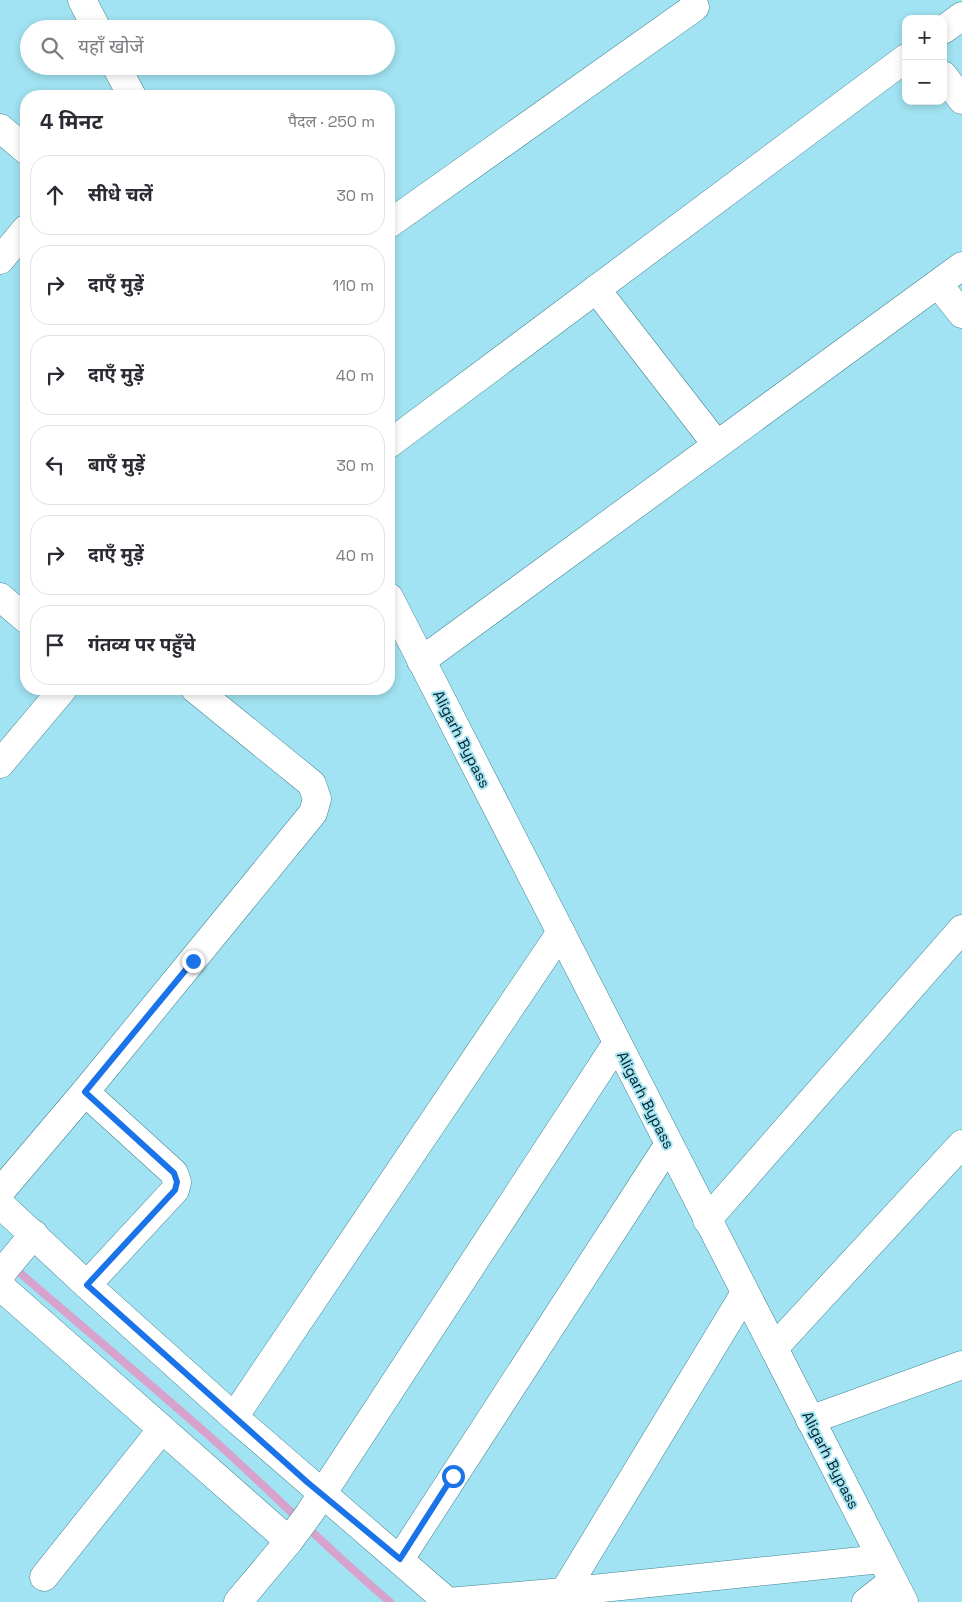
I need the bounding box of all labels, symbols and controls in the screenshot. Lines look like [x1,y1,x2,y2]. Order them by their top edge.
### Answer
map controls [902,15,947,105]
button: + [902,15,947,60]
search box [20,20,395,75]
icon: search [38,34,66,62]
text: यहाँ खोजें [78,34,143,59]
button: − [902,60,947,105]
text: 4 मिनट [40,108,103,135]
text: पैदल · 250 m [288,111,375,132]
icon: ahead [41,181,69,209]
text: सीधे चलें [88,182,153,207]
text: 30 m [336,185,374,206]
icon: right [41,271,69,299]
text: दाएँ मुड़ें [88,272,144,297]
text: 110 m [332,275,374,296]
icon: right [41,361,69,389]
text: दाएँ मुड़ें [88,362,144,387]
text: 40 m [336,365,374,386]
icon: left [41,451,69,479]
text: बाएँ मुड़ें [88,452,145,477]
text: 30 m [336,455,374,476]
icon: right [41,541,69,569]
text: दाएँ मुड़ें [88,542,144,567]
text: 40 m [336,545,374,566]
icon: arrive [41,631,69,659]
text: गंतव्य पर पहुँचे [88,632,195,657]
street label: Aligarh Bypass [429,687,495,791]
route end [182,950,205,973]
street label: Aligarh Bypass [613,1048,679,1152]
street label: Aligarh Bypass [798,1408,864,1512]
route start [442,1465,465,1488]

